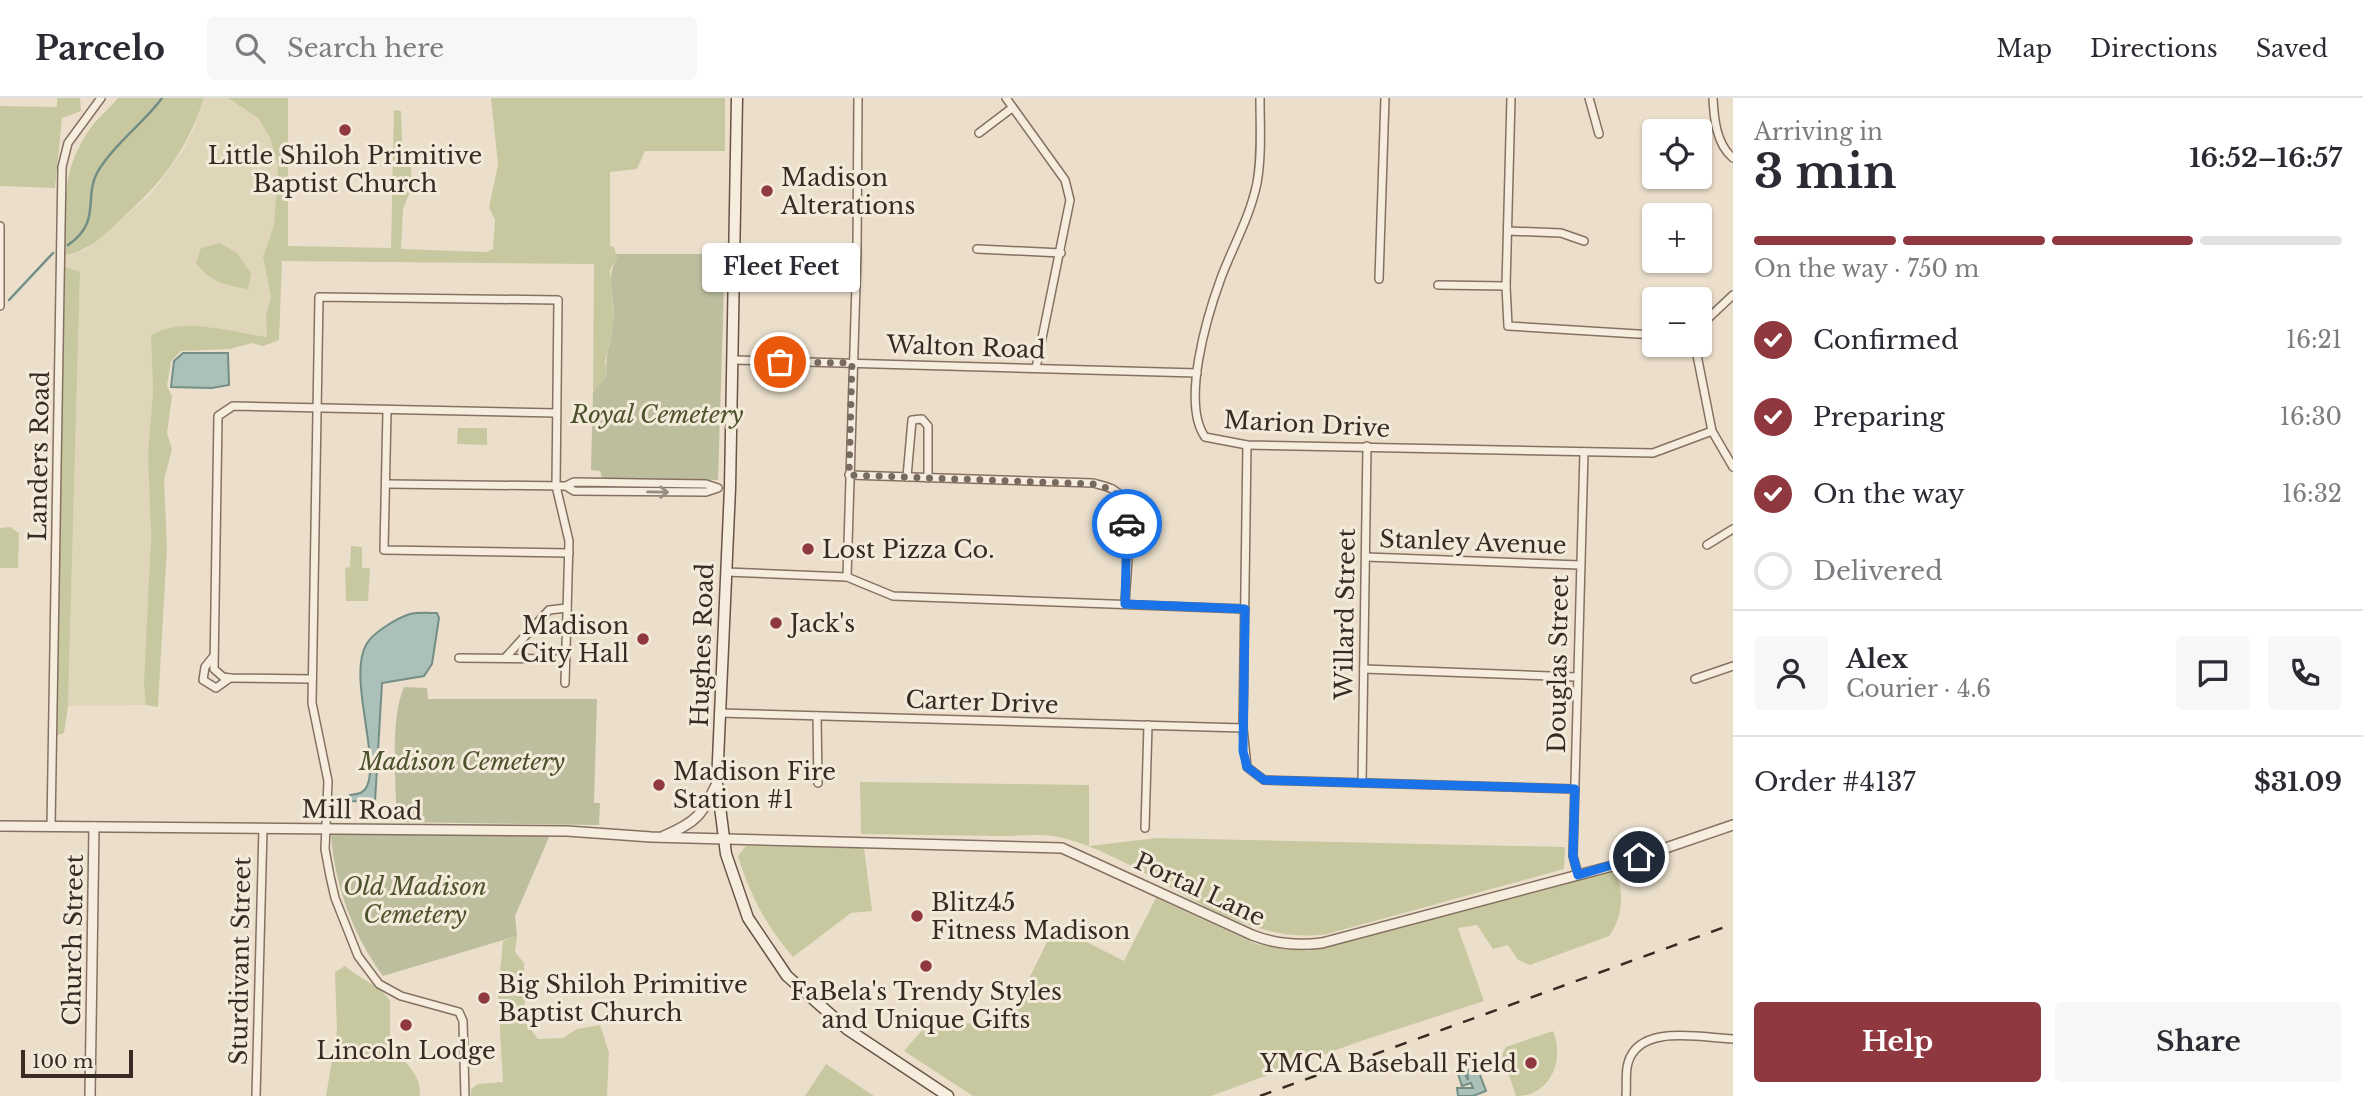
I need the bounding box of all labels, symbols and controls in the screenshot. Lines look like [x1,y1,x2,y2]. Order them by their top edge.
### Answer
search box [207,17,697,80]
text: Parcelo [35,28,165,69]
icon: search [231,29,269,67]
text: Search here [287,32,444,64]
text: Map [1996,34,2052,63]
text: Directions [2090,34,2218,63]
text: Saved [2256,34,2328,63]
text: Arriving in [1754,118,1883,146]
map controls [1642,119,1712,357]
button: locate [1642,119,1712,189]
marker: Little Shiloh Primitive Baptist Church [337,122,353,138]
place label: Little Shiloh Primitive Baptist Church [208,141,482,198]
text: 16:52–16:57 [2189,142,2342,174]
text: 3 min [1754,143,1896,200]
place label: Madison Alterations [780,163,915,220]
marker: Madison Alterations [759,183,775,199]
button: + [1642,203,1712,273]
callout: Fleet Feet [701,243,859,292]
text: Fleet Feet [723,253,839,281]
text: On the way · 750 m [1754,255,1979,283]
button: − [1642,287,1712,357]
icon: check [1754,321,1792,359]
text: Confirmed [1813,324,1958,356]
text: 16:21 [2286,326,2342,354]
street label: Walton Road [885,330,1046,364]
pin [750,332,810,392]
icon: bag [761,343,799,381]
street label: Landers Road [23,371,55,541]
icon: check [1754,398,1792,436]
park label: Royal Cemetery [570,400,744,429]
text: Preparing [1813,401,1945,433]
text: 16:30 [2280,403,2342,431]
street label: Marion Drive [1223,405,1391,443]
icon: check [1754,475,1792,513]
text: On the way [1813,478,1965,510]
text: 16:32 [2282,480,2342,508]
one-way arrow [646,485,669,498]
courier [1092,489,1162,559]
icon: car [1108,505,1146,543]
street label: Stanley Avenue [1379,524,1567,560]
street label: Willard Street [1329,528,1361,701]
place label: Lost Pizza Co. [822,535,995,564]
marker: Lost Pizza Co. [800,541,816,557]
text: Delivered [1813,555,1943,587]
street label: Hughes Road [685,562,719,728]
street label: Douglas Street [1542,575,1574,753]
place label: Jack's [787,609,855,638]
place label: Madison City Hall [520,611,629,668]
marker: Jack's [768,615,784,631]
marker: Madison City Hall [635,631,651,647]
button: person [1754,636,1828,710]
button: chat [2176,636,2250,710]
button: phone [2268,636,2342,710]
text: Alex [1846,643,1908,675]
text: Courier · 4.6 [1846,675,1991,703]
street label: Carter Drive [905,685,1059,719]
park label: Madison Cemetery [358,747,566,776]
place label: Madison Fire Station #1 [673,757,836,814]
text: Order #4137 [1754,766,1916,798]
text: $31.09 [2254,766,2342,798]
marker: Madison Fire Station #1 [651,777,667,793]
street label: Mill Road [301,794,423,826]
pin [1609,827,1669,887]
icon: home [1620,838,1658,876]
street label: Portal Lane [1130,846,1270,932]
street label: Church Street [57,854,89,1026]
street label: Sturdivant Street [224,857,256,1065]
park label: Old Madison Cemetery [343,872,487,929]
place label: Blitz45 Fitness Madison [931,888,1130,945]
marker: Blitz45 Fitness Madison [909,908,925,924]
marker: FaBela's Trendy Styles and Unique Gifts [918,958,934,974]
place label: Big Shiloh Primitive Baptist Church [498,970,748,1027]
place label: FaBela's Trendy Styles and Unique Gifts [790,977,1062,1034]
marker: Big Shiloh Primitive Baptist Church [476,990,492,1006]
button: Help [1754,1002,2041,1082]
button: Share [2055,1002,2342,1082]
marker: Lincoln Lodge [398,1017,414,1033]
place label: Lincoln Lodge [316,1036,496,1065]
scale bar [21,1047,133,1079]
place label: YMCA Baseball Field [1259,1049,1517,1078]
text: 100 m [32,1050,93,1073]
marker: YMCA Baseball Field [1523,1055,1539,1071]

